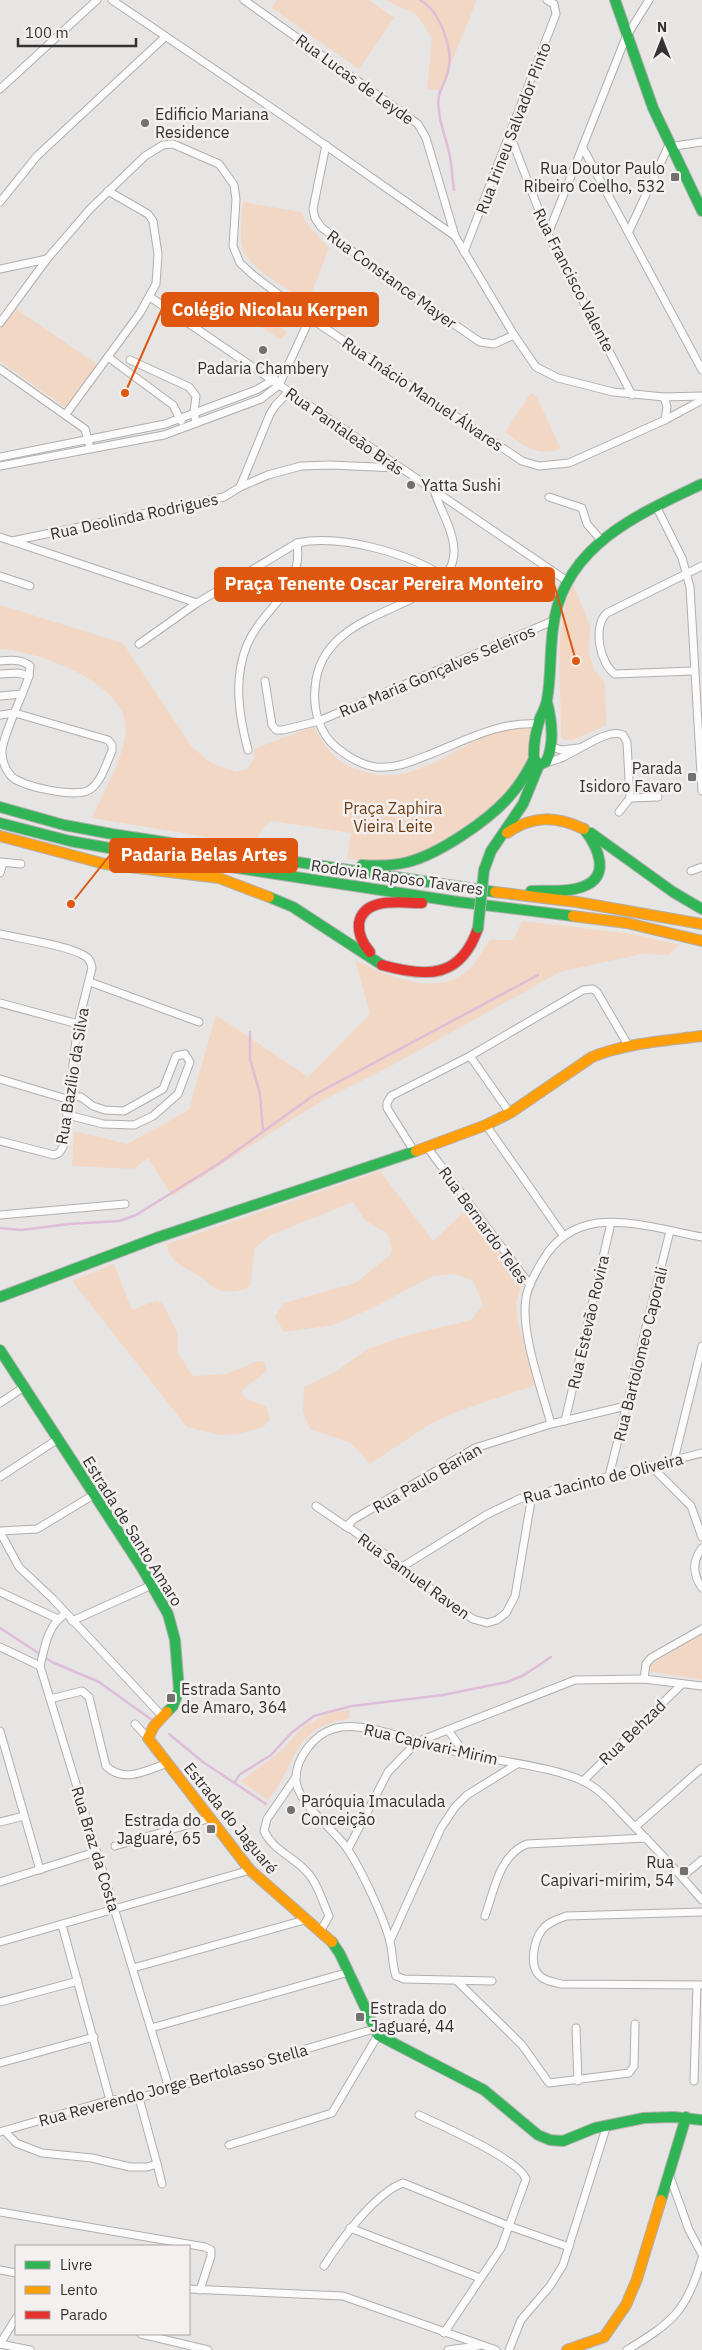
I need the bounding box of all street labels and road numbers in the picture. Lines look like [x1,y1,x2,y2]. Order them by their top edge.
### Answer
street label: Rua Lucas de Leyde [292,29,418,129]
street label: Rua Irineu Salvador Pinto [471,39,555,217]
street label: Rua Francisco Valente [529,205,619,355]
street label: Rua Constance Mayer [323,225,461,333]
street label: Rua Inácio Manuel Álvares [339,332,508,455]
street label: Rua Pantaleão Brás [282,383,408,479]
street label: Rua Deolinda Rodrigues [48,488,220,544]
street label: Rua Maria Gonçalves Seleiros [336,621,538,721]
street label: Rodovia Raposo Tavares [310,855,484,899]
street label: Rua Bazílio da Silva [51,1006,93,1146]
street label: Rua Bernardo Teles [435,1162,533,1288]
street label: Rua Estevão Rovira [563,1253,613,1391]
street label: Rua Bartolomeo Caporali [609,1265,671,1443]
street label: Rua Paulo Barian [369,1439,485,1517]
street label: Rua Jacinto de Oliveira [521,1448,686,1508]
street label: Estrada de Santo Amaro [79,1452,187,1610]
street label: Rua Samuel Raven [354,1529,474,1623]
street label: Rua Behzad [594,1695,670,1769]
street label: Rua Capivari-Mirim [362,1719,500,1769]
street label: Estrada do Jaguaré [180,1758,282,1878]
street label: Rua Braz da Costa [67,1784,125,1915]
street label: Rua Reverendo Jorge Bertolasso Stella [36,2039,310,2131]

